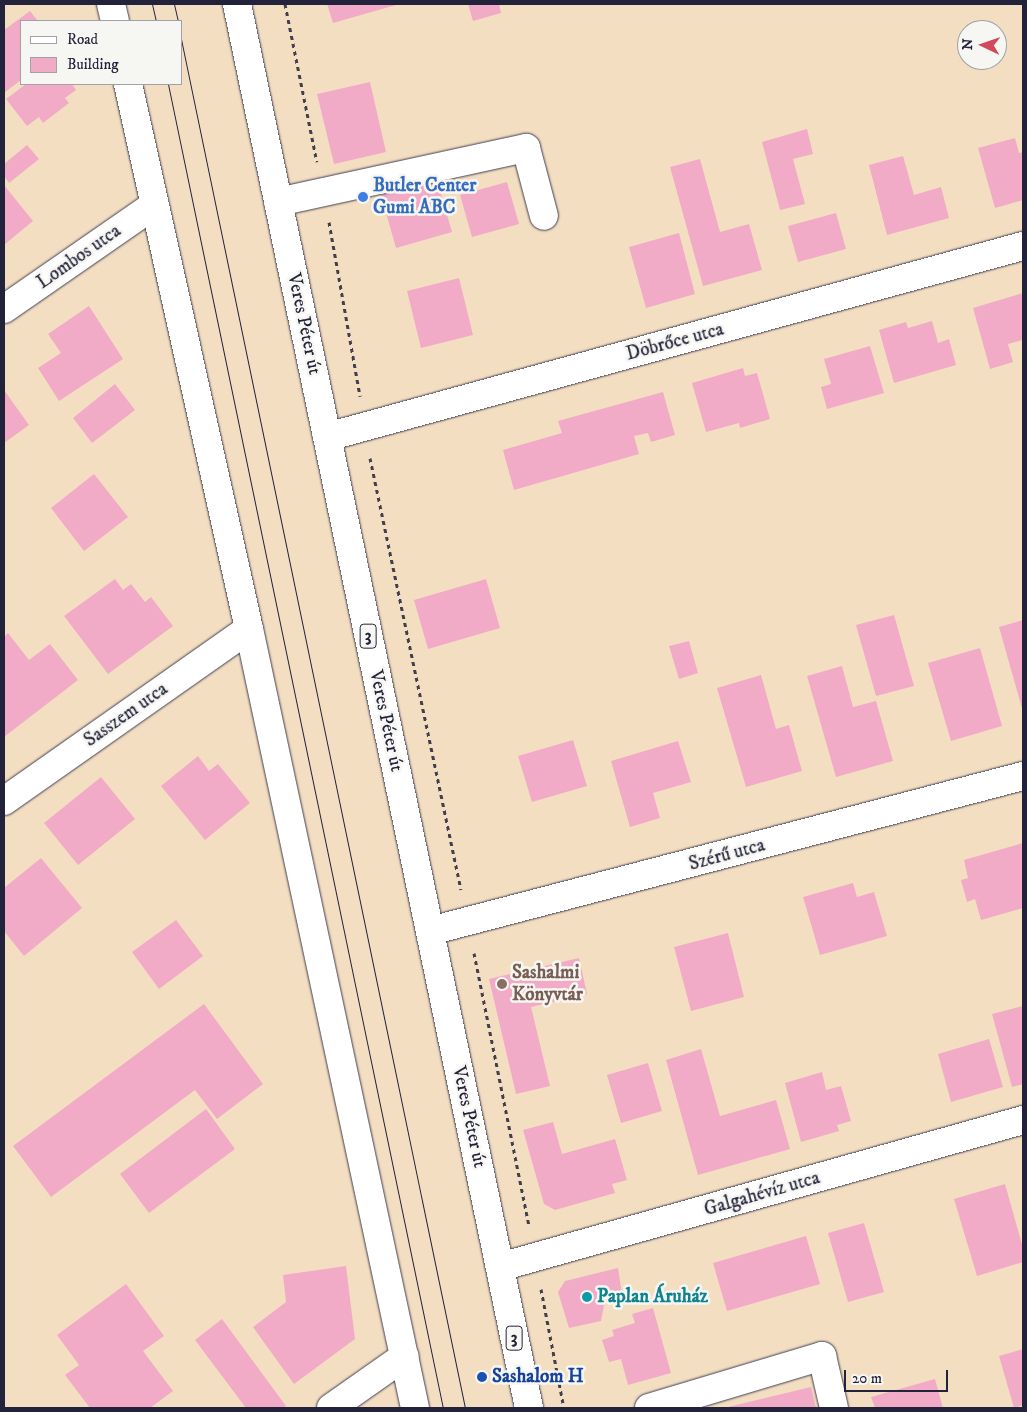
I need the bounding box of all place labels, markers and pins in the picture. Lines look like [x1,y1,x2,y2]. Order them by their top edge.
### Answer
place label: Butler Center Gumi ABC [373,175,476,219]
marker: Butler Center Gumi ABC [357,191,369,203]
place label: Sashalmi Könyvtár [512,962,583,1006]
marker: Sashalmi Könyvtár [496,978,508,990]
place label: Paplan Áruház [597,1286,708,1308]
marker: Paplan Áruház [581,1291,593,1303]
place label: Sashalom H [492,1366,584,1388]
marker: Sashalom H [476,1371,488,1383]

